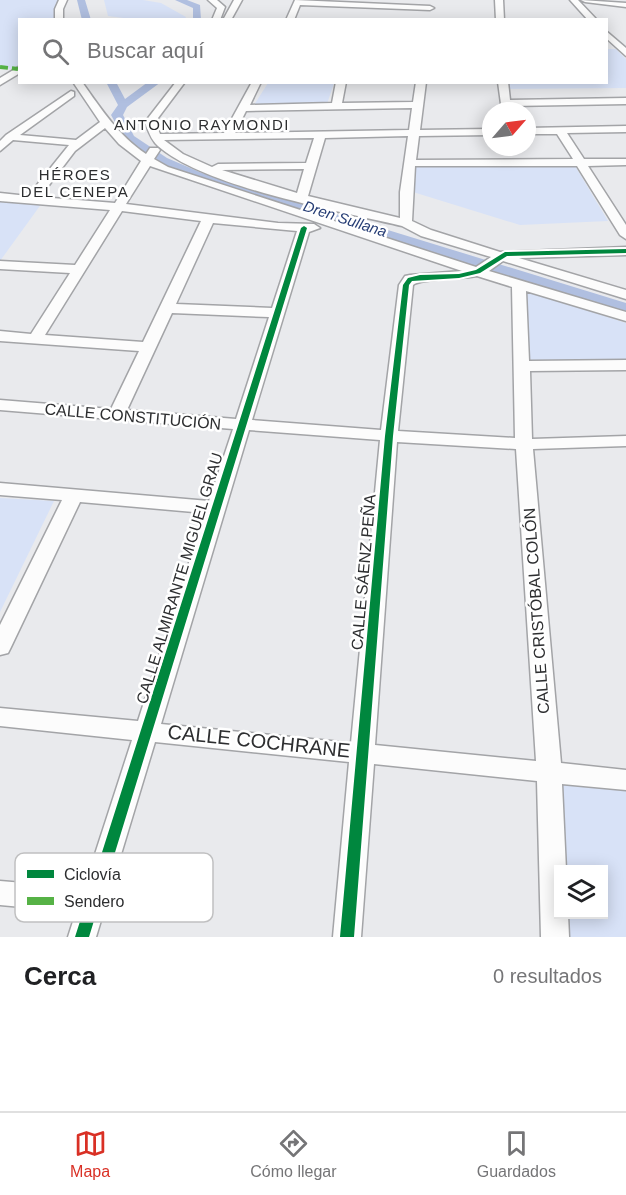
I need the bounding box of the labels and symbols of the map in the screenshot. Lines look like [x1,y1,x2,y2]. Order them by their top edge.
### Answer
north arrow [482,102,536,156]
district label: ANTONIO RAYMONDI [114,116,290,133]
district label: HÉROES DEL CENEPA [21,166,129,200]
water label: Dren Sullana [301,197,389,240]
street label: CALLE CONSTITUCIÓN [44,399,222,433]
street label: CALLE ALMIRANTE MIGUEL GRAU [133,451,226,706]
street label: CALLE SÁENZ PEÑA [346,493,379,651]
street label: CALLE CRISTÓBAL COLÓN [520,507,552,715]
street label: CALLE COCHRANE [167,720,351,762]
legend [15,853,213,922]
text: Ciclovía [64,866,121,883]
text: Sendero [64,893,125,910]

